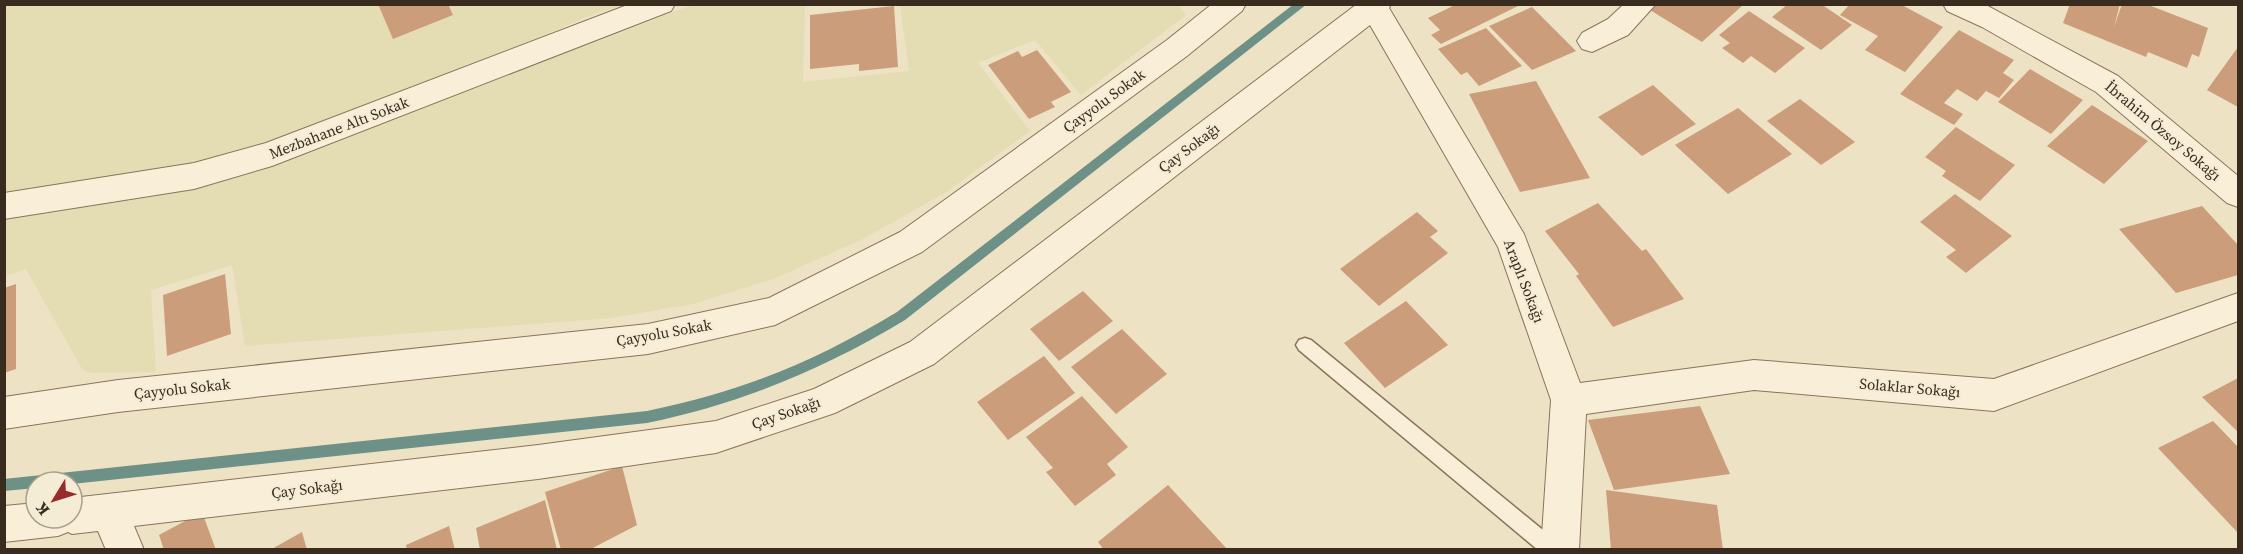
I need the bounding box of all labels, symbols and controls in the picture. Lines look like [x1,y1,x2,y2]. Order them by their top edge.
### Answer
street label: Çayyolu Sokak [1058,63,1150,137]
street label: İbrahim Özsoy Sokağı [2101,76,2226,185]
street label: Mezbahane Altı Sokak [266,91,412,164]
street label: Çay Sokağı [1154,118,1224,178]
street label: Araplı Sokağı [1499,236,1550,326]
street label: Çayyolu Sokak [615,314,714,351]
street label: Çayyolu Sokak [133,373,232,404]
street label: Solaklar Sokağı [1859,373,1961,402]
street label: Çay Sokağı [748,391,823,434]
north arrow [24,470,84,530]
street label: Çay Sokağı [270,474,344,503]
text: K [30,497,54,520]

